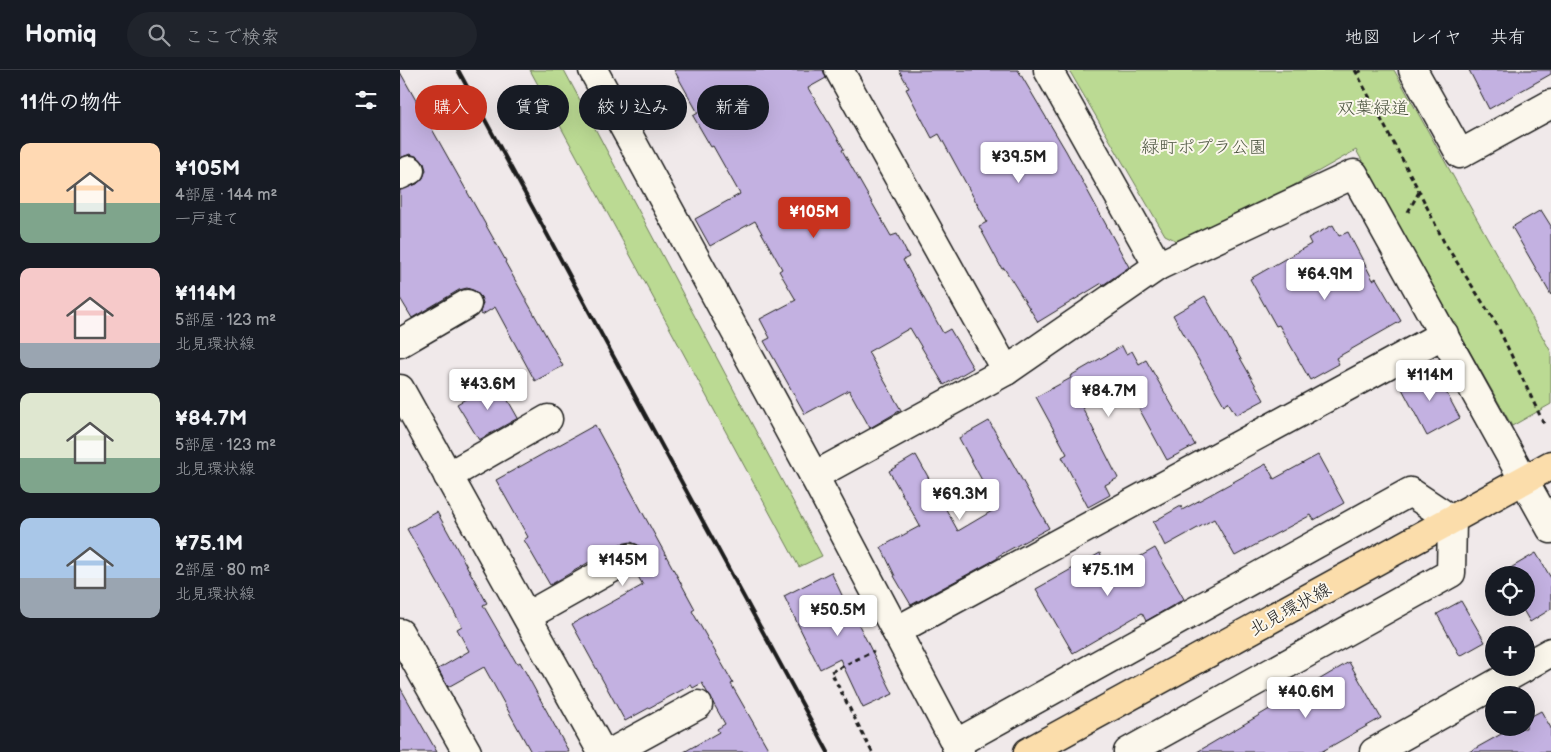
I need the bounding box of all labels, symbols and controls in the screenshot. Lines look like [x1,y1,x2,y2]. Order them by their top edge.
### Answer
search box [127,12,477,57]
text: Homiq [25,20,97,49]
icon: search [145,21,173,49]
text: ここで検索 [185,26,280,49]
text: 地図 [1345,27,1381,48]
text: レイヤ [1409,27,1462,48]
text: 共有 [1490,27,1526,48]
chip: 購入 [415,85,487,130]
chip: 賃貸 [497,85,569,130]
chip: 絞り込み [579,85,687,130]
chip: 新着 [697,85,769,130]
icon: filters [352,86,380,114]
text: 11件の物件 [20,90,122,115]
park label: 双葉緑道 [1337,98,1409,119]
park label: 緑町ポプラ公園 [1141,137,1267,158]
pin: ¥39.5M [978,142,1060,184]
text: ¥39.5M [991,148,1047,167]
text: ¥105M [175,156,240,181]
icon: home [60,163,120,223]
text: 4部屋 · 144 m² [175,186,277,205]
pin: ¥105M [779,196,849,239]
text: ¥105M [789,203,839,222]
text: 一戸建て [175,210,239,229]
pin: ¥64.9M [1284,258,1366,301]
text: ¥64.9M [1297,265,1353,284]
text: ¥114M [175,281,236,306]
icon: home [60,288,120,348]
text: 5部屋 · 123 m² [175,311,276,330]
text: 北見環状線 [175,335,255,354]
pin: ¥114M [1395,360,1465,402]
text: ¥114M [1407,366,1453,385]
pin: ¥43.6M [447,368,529,411]
text: ¥43.6M [460,375,516,394]
pin: ¥84.7M [1068,376,1150,418]
text: ¥84.7M [1081,382,1137,401]
text: ¥84.7M [175,406,247,431]
icon: home [60,413,120,473]
text: 5部屋 · 123 m² [175,436,276,455]
text: 北見環状線 [175,460,255,479]
pin: ¥69.3M [919,478,1001,521]
text: ¥69.3M [932,485,988,504]
text: ¥75.1M [175,531,243,556]
icon: home [60,538,120,598]
pin: ¥145M [588,544,658,587]
text: ¥145M [598,551,648,570]
pin: ¥75.1M [1067,554,1149,597]
text: 2部屋 · 80 m² [175,561,270,580]
text: ¥75.1M [1082,561,1134,580]
map controls [1485,566,1535,736]
button: locate [1485,566,1535,616]
street label: 北見環状線 [1246,578,1335,640]
text: 北見環状線 [175,585,255,604]
pin: ¥50.5M [797,594,879,637]
text: ¥50.5M [810,601,866,620]
button: + [1485,626,1535,676]
pin: ¥40.6M [1265,676,1347,719]
text: ¥40.6M [1278,683,1334,702]
button: − [1485,686,1535,736]

